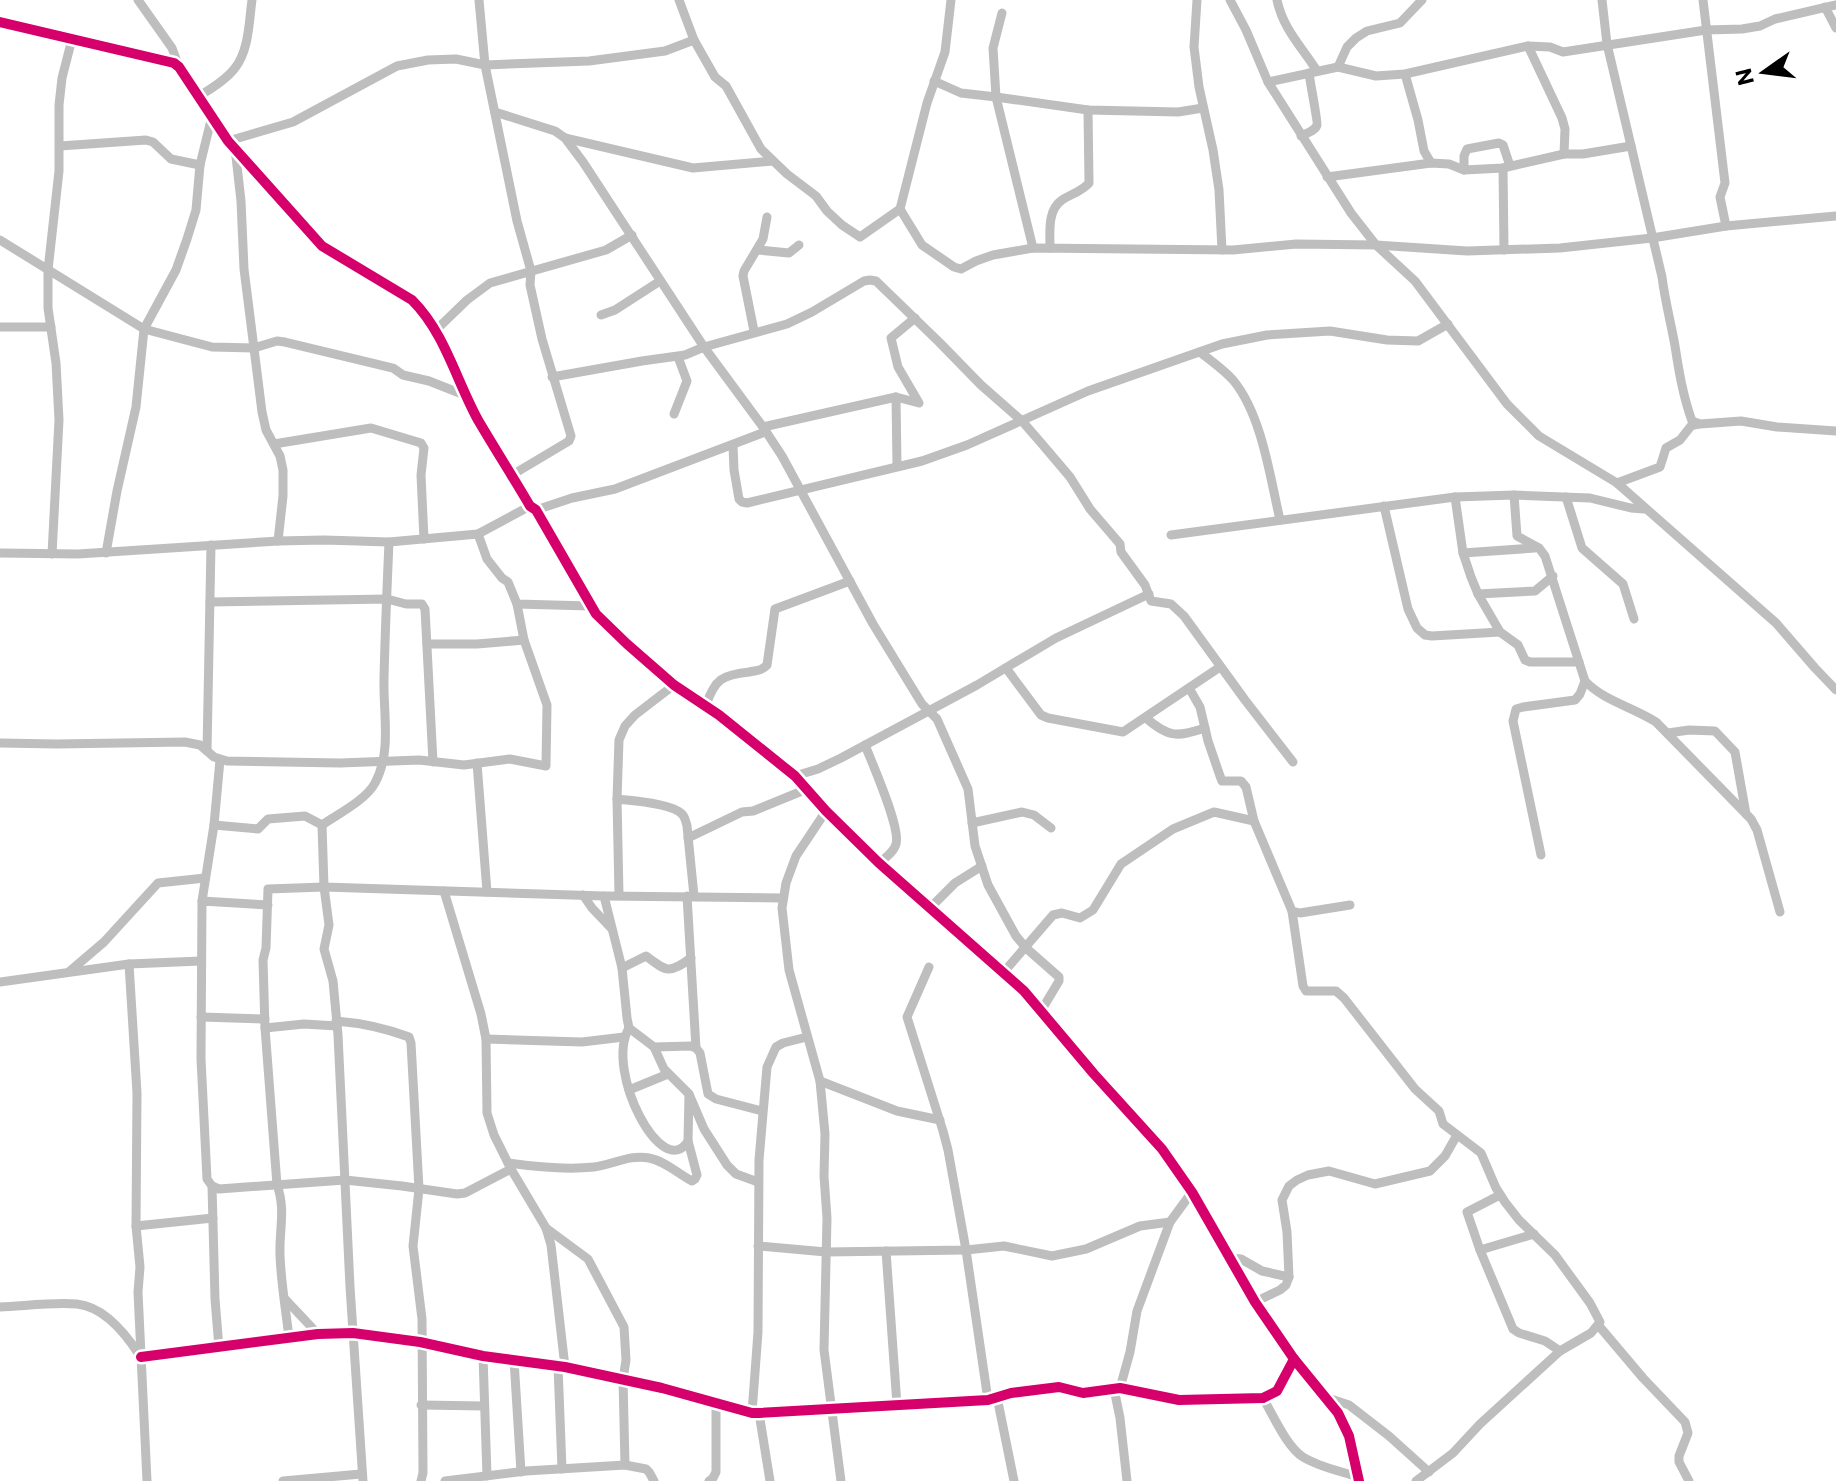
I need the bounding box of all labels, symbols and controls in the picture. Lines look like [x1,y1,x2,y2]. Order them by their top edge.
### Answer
north arrow [1724,32,1804,112]
text: N [1729,66,1759,88]

